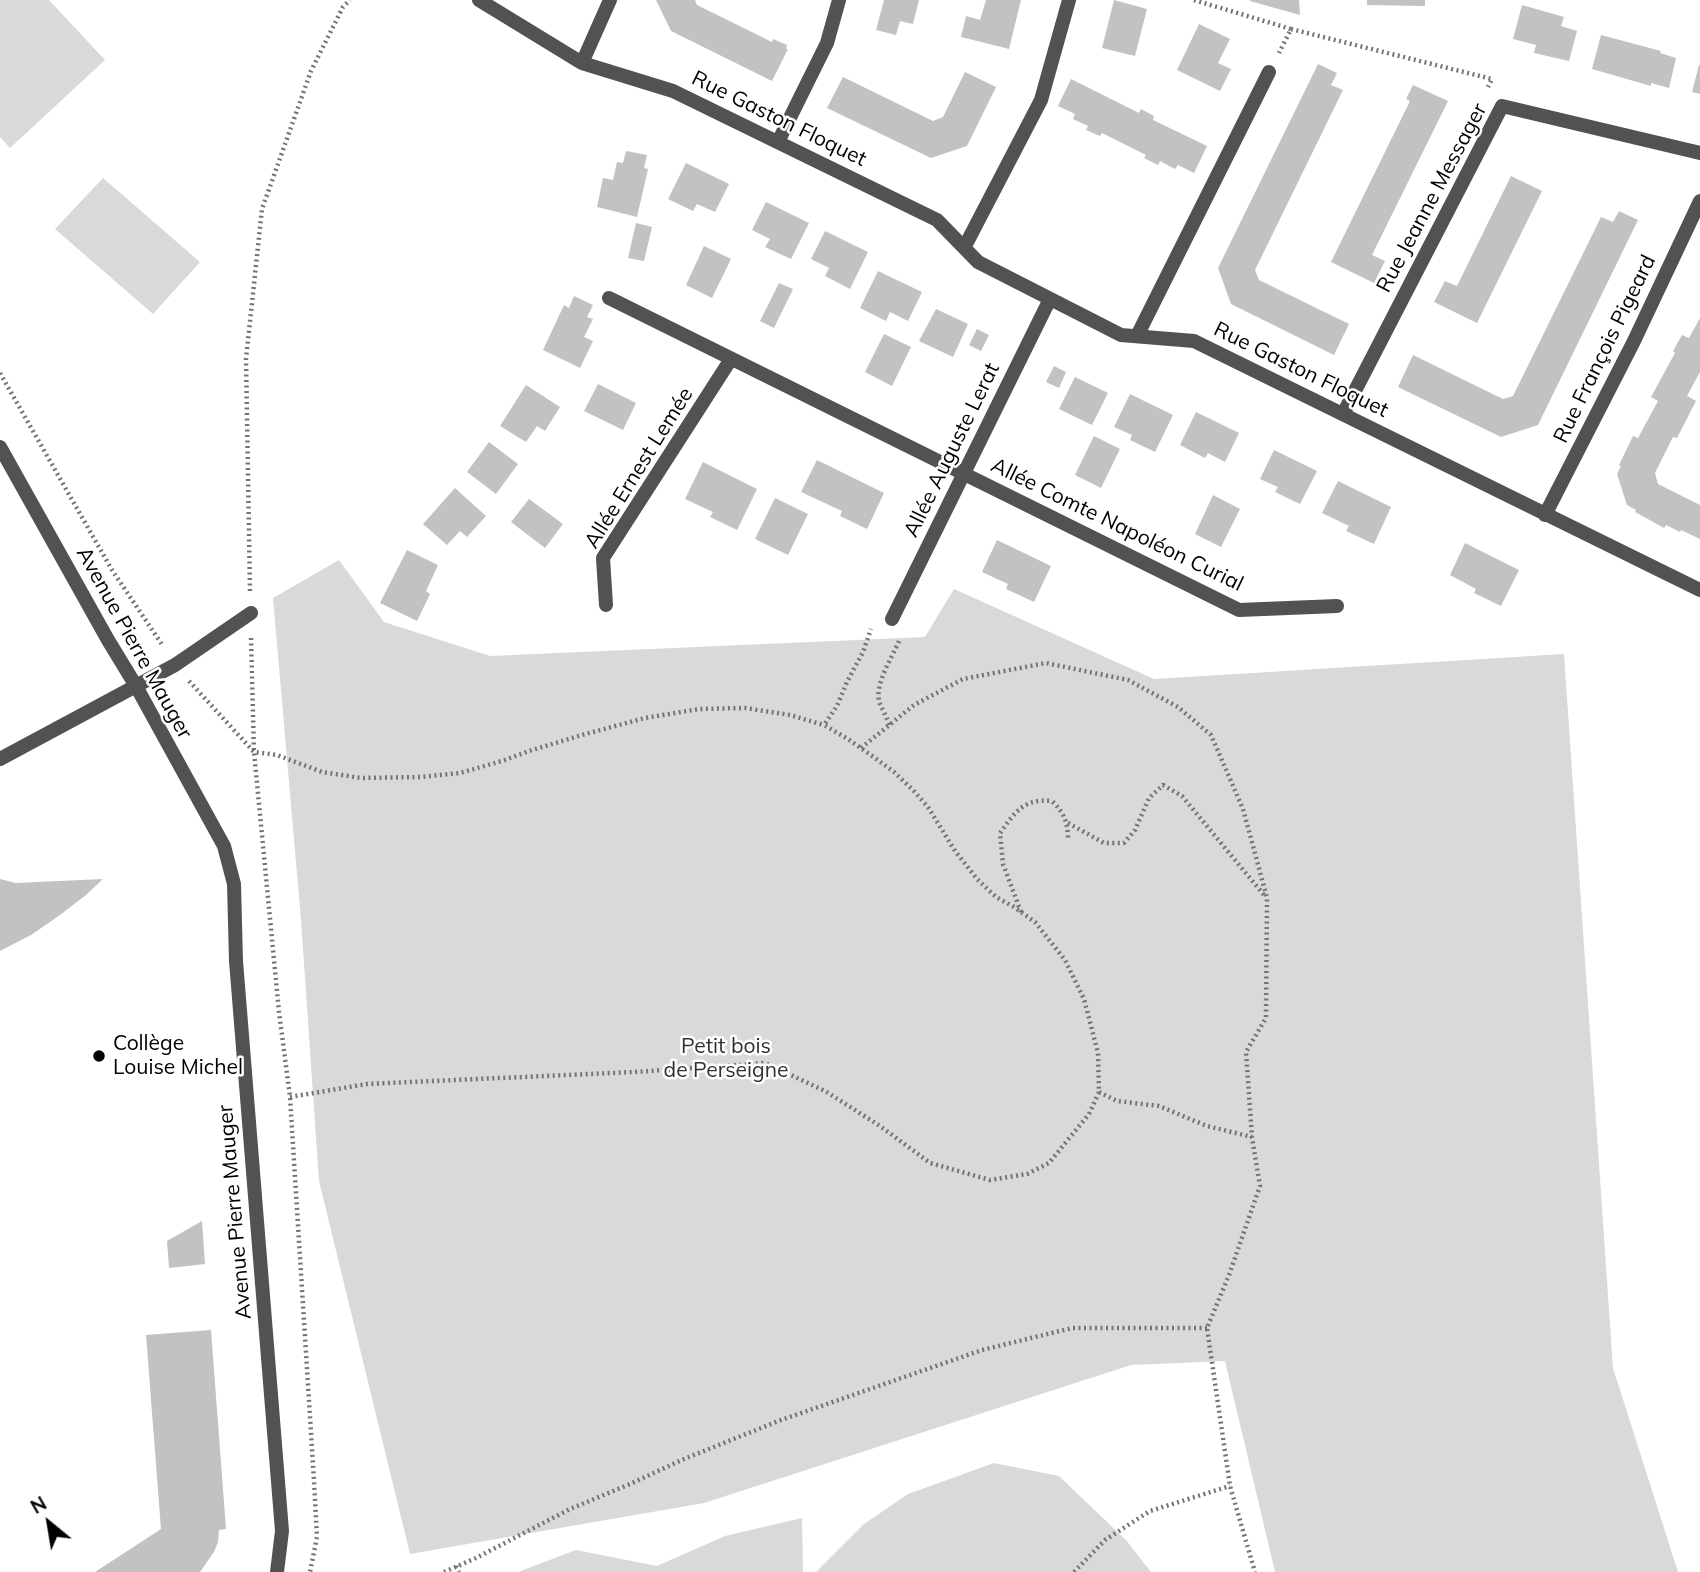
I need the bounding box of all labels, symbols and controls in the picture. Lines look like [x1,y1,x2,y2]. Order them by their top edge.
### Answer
street label: Rue Gaston Floquet [688,66,870,172]
street label: Rue Jeanne Messager [1371,99,1493,297]
street label: Rue François Pigeard [1549,251,1661,447]
street label: Rue Gaston Floquet [1210,317,1392,423]
street label: Allée Auguste Lerat [899,359,1005,541]
street label: Allée Ernest Lemée [579,383,699,553]
street label: Allée Comte Napoléon Curial [987,453,1247,597]
street label: Avenue Pierre Mauger [71,543,197,743]
place label: Collège Louise Michel [113,1031,243,1081]
park label: Petit bois de Perseigne [664,1034,788,1084]
marker: Collège Louise Michel [91,1048,107,1064]
street label: Avenue Pierre Mauger [213,1104,257,1320]
north arrow [14,1488,84,1558]
text: N [26,1491,51,1519]

